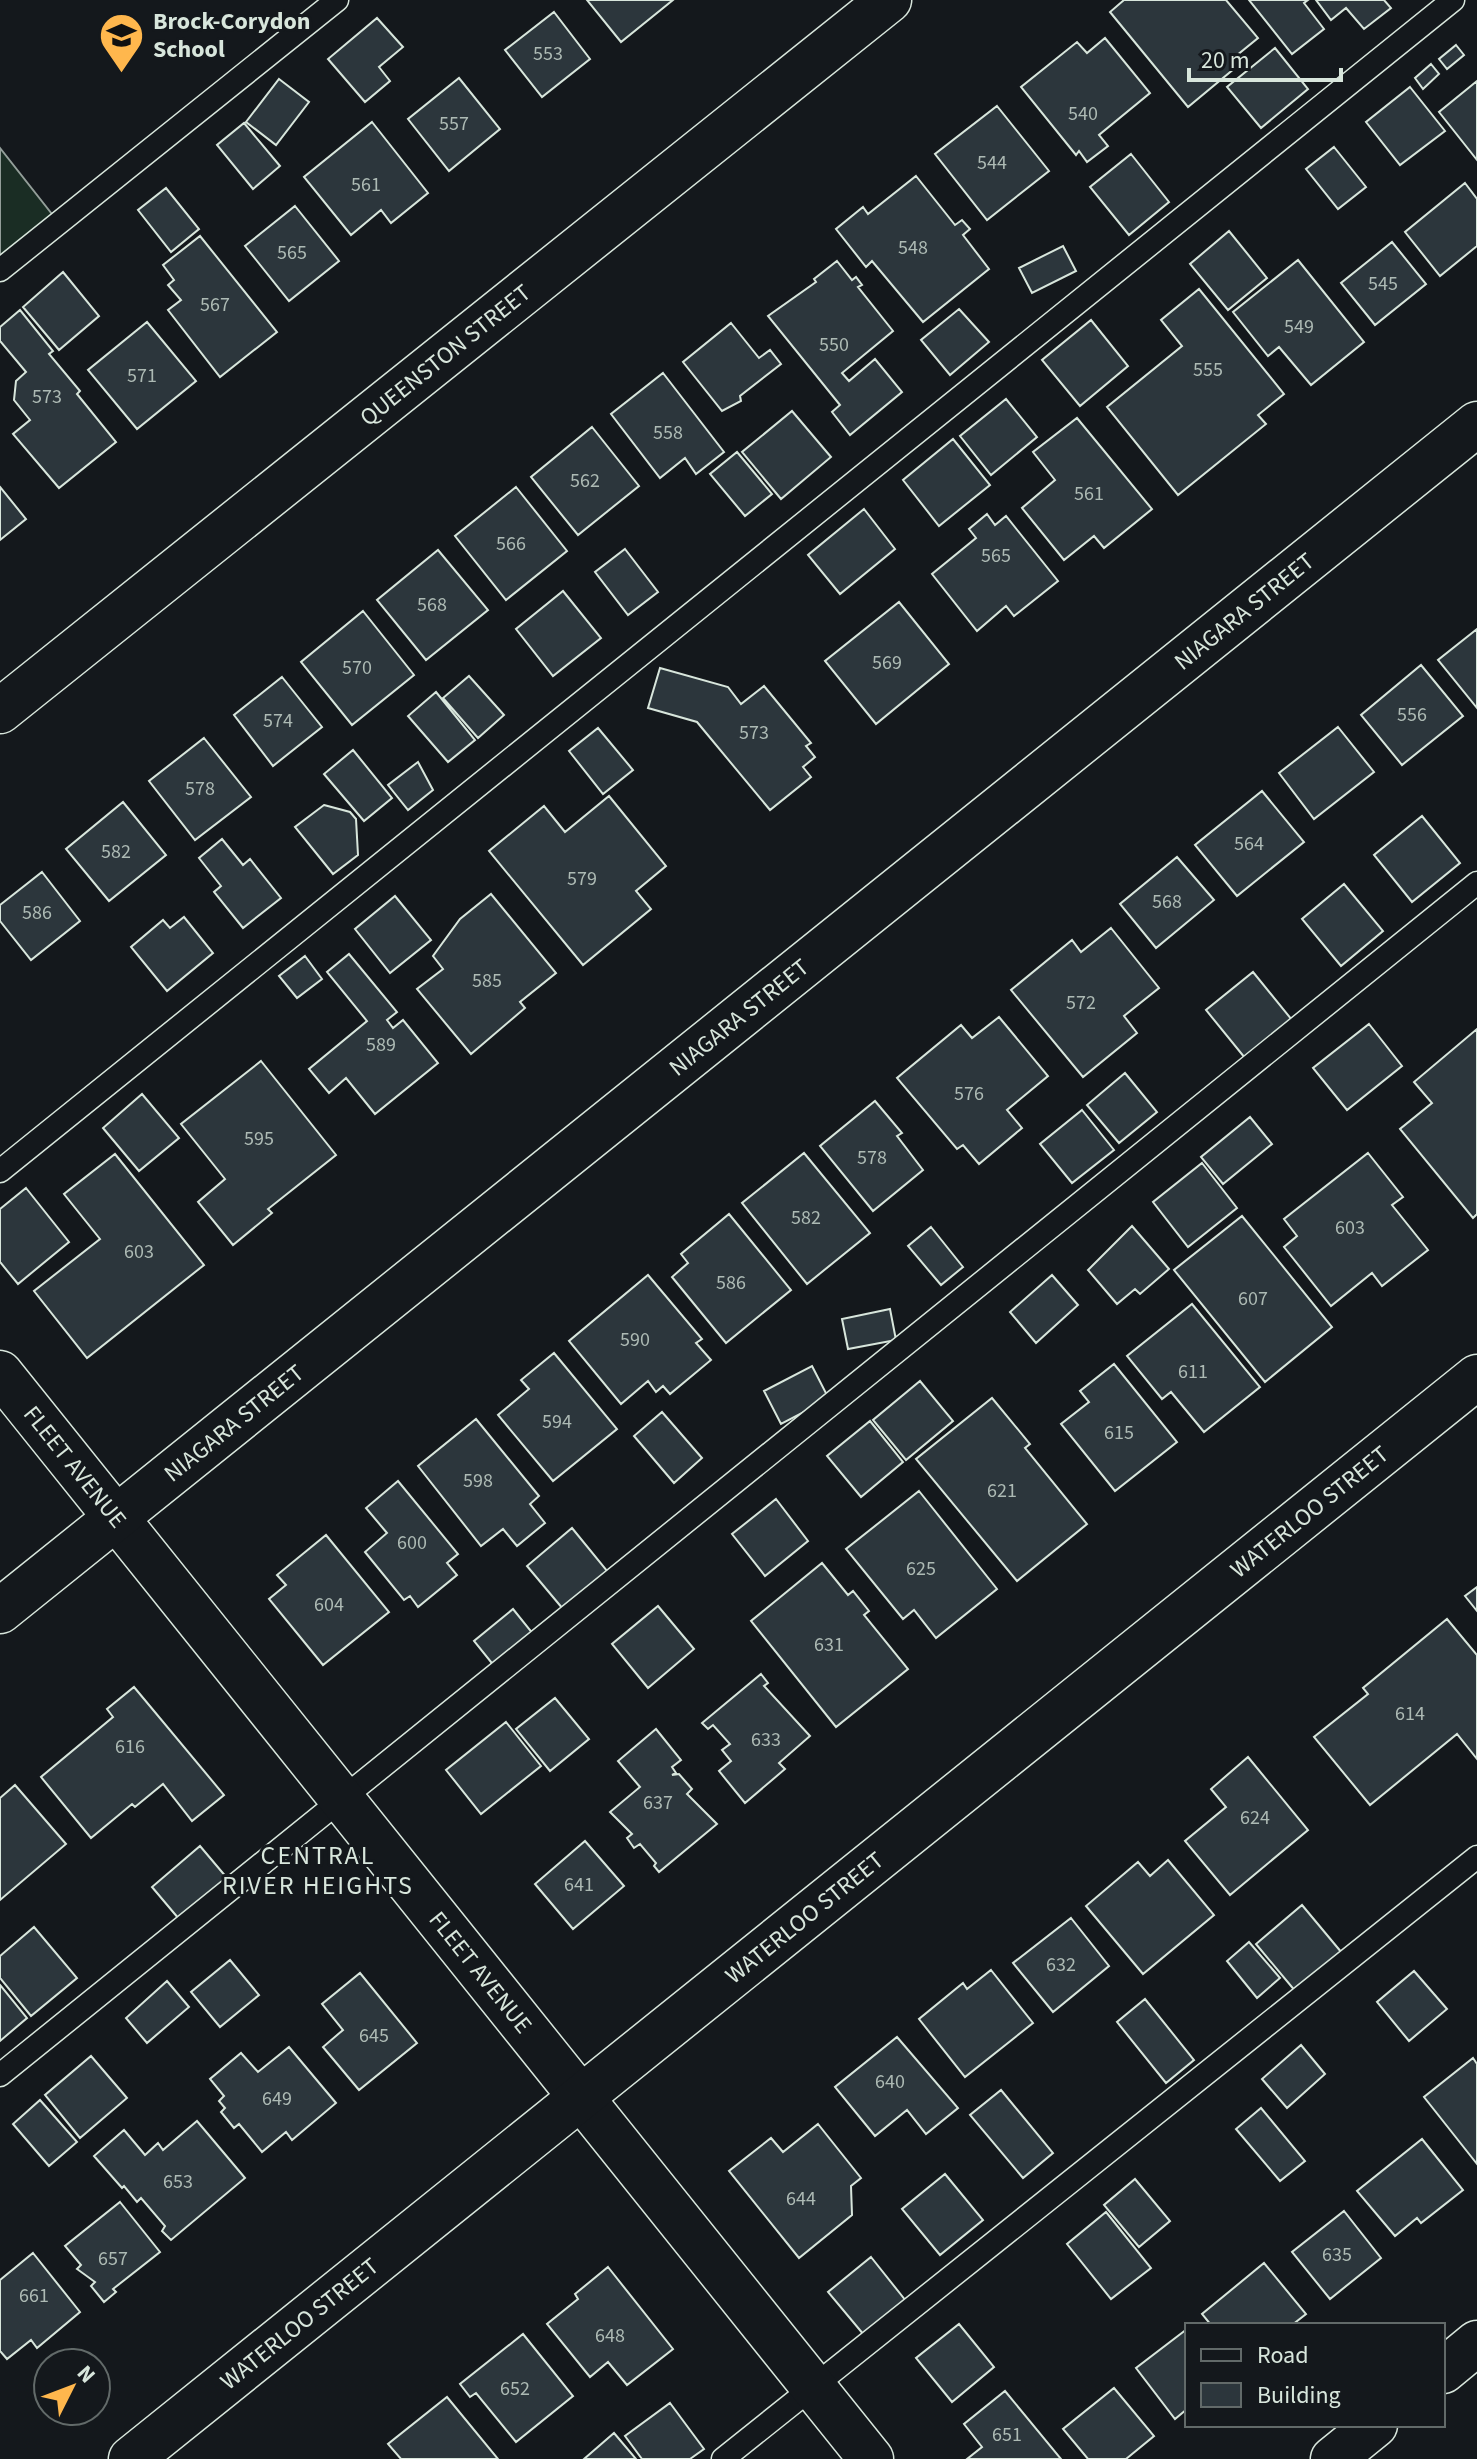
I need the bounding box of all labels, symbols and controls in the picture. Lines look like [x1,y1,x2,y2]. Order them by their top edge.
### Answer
place label: Brock-Corydon School [153,4,311,67]
school or university icon: Brock-Corydon School [98,11,146,74]
scale bar [1189,32,1341,82]
house number: 553 [533,40,563,68]
text: 20 m [1201,43,1250,78]
house number: 540 [1068,100,1098,128]
house number: 557 [439,110,469,138]
house number: 544 [977,149,1007,177]
house number: 561 [351,171,381,199]
house number: 548 [898,234,928,262]
house number: 565 [277,239,307,267]
house number: 545 [1368,270,1398,298]
street label: QUEENSTON STREET [352,276,538,434]
house number: 567 [200,291,230,319]
house number: 549 [1284,313,1314,341]
house number: 550 [819,331,849,359]
house number: 555 [1193,356,1223,384]
house number: 571 [127,362,157,390]
house number: 573 [32,383,62,411]
house number: 558 [653,419,683,447]
house number: 562 [570,467,600,495]
house number: 561 [1074,480,1104,508]
house number: 566 [496,530,526,558]
house number: 565 [981,542,1011,570]
street label: NIAGARA STREET [1166,544,1322,678]
house number: 568 [417,591,447,619]
house number: 569 [872,649,902,677]
house number: 570 [342,654,372,682]
house number: 556 [1397,701,1427,729]
house number: 574 [263,707,293,735]
house number: 573 [739,719,769,747]
house number: 578 [185,775,215,803]
house number: 564 [1234,830,1264,858]
house number: 582 [101,838,131,866]
house number: 579 [567,865,597,893]
house number: 568 [1152,888,1182,916]
house number: 586 [22,899,52,927]
street label: NIAGARA STREET [661,950,817,1084]
house number: 585 [472,967,502,995]
house number: 572 [1066,989,1096,1017]
house number: 589 [366,1031,396,1059]
house number: 576 [954,1080,984,1108]
house number: 595 [244,1125,274,1153]
house number: 578 [857,1144,887,1172]
house number: 582 [791,1204,821,1232]
house number: 603 [1335,1214,1365,1242]
house number: 603 [124,1238,154,1266]
house number: 586 [716,1269,746,1297]
house number: 607 [1238,1285,1268,1313]
house number: 590 [620,1326,650,1354]
street label: NIAGARA STREET [156,1356,312,1490]
house number: 611 [1178,1358,1208,1386]
street label: FLEET AVENUE [15,1398,135,1535]
house number: 594 [542,1408,572,1436]
house number: 615 [1104,1419,1134,1447]
street label: WATERLOO STREET [1223,1437,1396,1586]
house number: 598 [463,1467,493,1495]
house number: 621 [987,1477,1017,1505]
house number: 600 [397,1529,427,1557]
house number: 625 [906,1555,936,1583]
house number: 604 [314,1591,344,1619]
house number: 631 [814,1631,844,1659]
house number: 614 [1395,1700,1425,1728]
house number: 633 [751,1726,781,1754]
house number: 616 [115,1733,145,1761]
house number: 637 [643,1789,673,1817]
house number: 624 [1240,1804,1270,1832]
district label: CENTRAL RIVER HEIGHTS [222,1837,414,1904]
street label: WATERLOO STREET [718,1843,891,1992]
house number: 641 [564,1871,594,1899]
street label: FLEET AVENUE [421,1903,540,2041]
house number: 632 [1046,1951,1076,1979]
house number: 645 [359,2022,389,2050]
house number: 640 [875,2068,905,2096]
house number: 649 [262,2085,292,2113]
house number: 653 [163,2168,193,2196]
house number: 644 [786,2185,816,2213]
house number: 635 [1322,2241,1352,2269]
house number: 657 [98,2245,128,2273]
street label: WATERLOO STREET [213,2249,386,2398]
house number: 661 [19,2282,49,2310]
house number: 648 [595,2322,625,2350]
legend [1185,2323,1445,2427]
text: Road [1257,2338,1309,2373]
north arrow [32,2347,112,2427]
text: N [69,2358,103,2390]
house number: 652 [500,2375,530,2403]
text: Building [1257,2378,1341,2413]
house number: 651 [992,2421,1022,2449]

